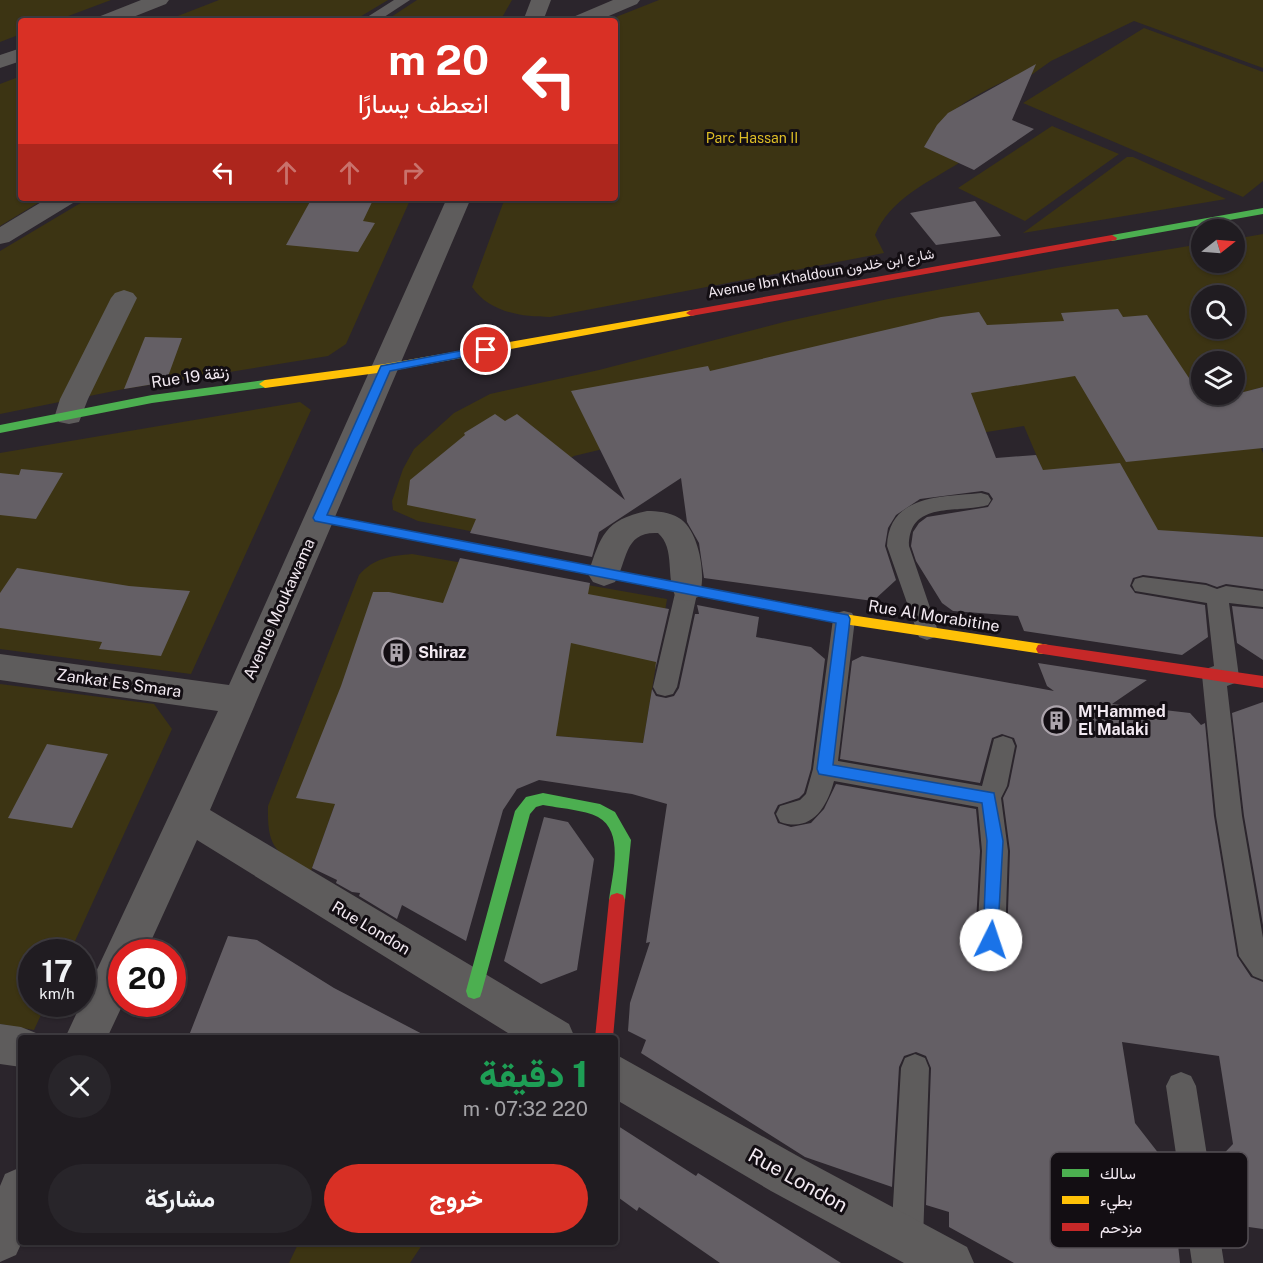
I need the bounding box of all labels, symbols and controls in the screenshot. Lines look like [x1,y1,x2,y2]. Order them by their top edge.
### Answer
text: 20 m [388,35,489,84]
icon: left [510,42,588,120]
text: انعطف يسارًا [358,87,489,119]
park label: Parc Hassan II [706,130,798,146]
icon: left [207,156,240,189]
icon: ahead [270,156,303,189]
icon: ahead [333,156,366,189]
icon: right [396,156,429,189]
north arrow [1191,219,1245,273]
map controls [1191,219,1245,405]
street label: Avenue Ibn Khaldoun شارع ابن خلدون [706,245,936,304]
button: search [1191,285,1245,339]
pin [460,324,511,375]
icon: arrive [469,333,502,366]
button: layers [1191,351,1245,405]
street label: Rue 19 زنقة [150,362,230,393]
street label: Avenue Moukawama [239,536,319,682]
street label: Rue Al Morabitine [867,596,1001,636]
building icon: Shiraz [381,636,413,668]
place label: Shiraz [418,643,466,662]
street label: Zankat Es Smara [55,665,183,701]
place label: M'Hammed El Malaki [1078,702,1166,739]
building icon: M'Hammed El Malaki [1041,704,1073,736]
street label: Rue London [328,897,414,959]
position arrow [959,908,1023,972]
speed limit sign: 20 [108,939,186,1017]
text: 17 [41,953,73,989]
text: km/h [39,985,75,1002]
text: 1 دقيقة [479,1053,588,1095]
button: close [48,1055,111,1118]
text: 220 m · 07:32 [463,1097,588,1121]
street label: Rue London [744,1143,852,1217]
legend [1050,1152,1248,1248]
button: مشاركة [48,1164,312,1233]
button: خروج [324,1164,588,1233]
text: سالك [1100,1164,1136,1183]
text: بطيء [1100,1191,1132,1214]
text: مزدحم [1100,1218,1142,1238]

